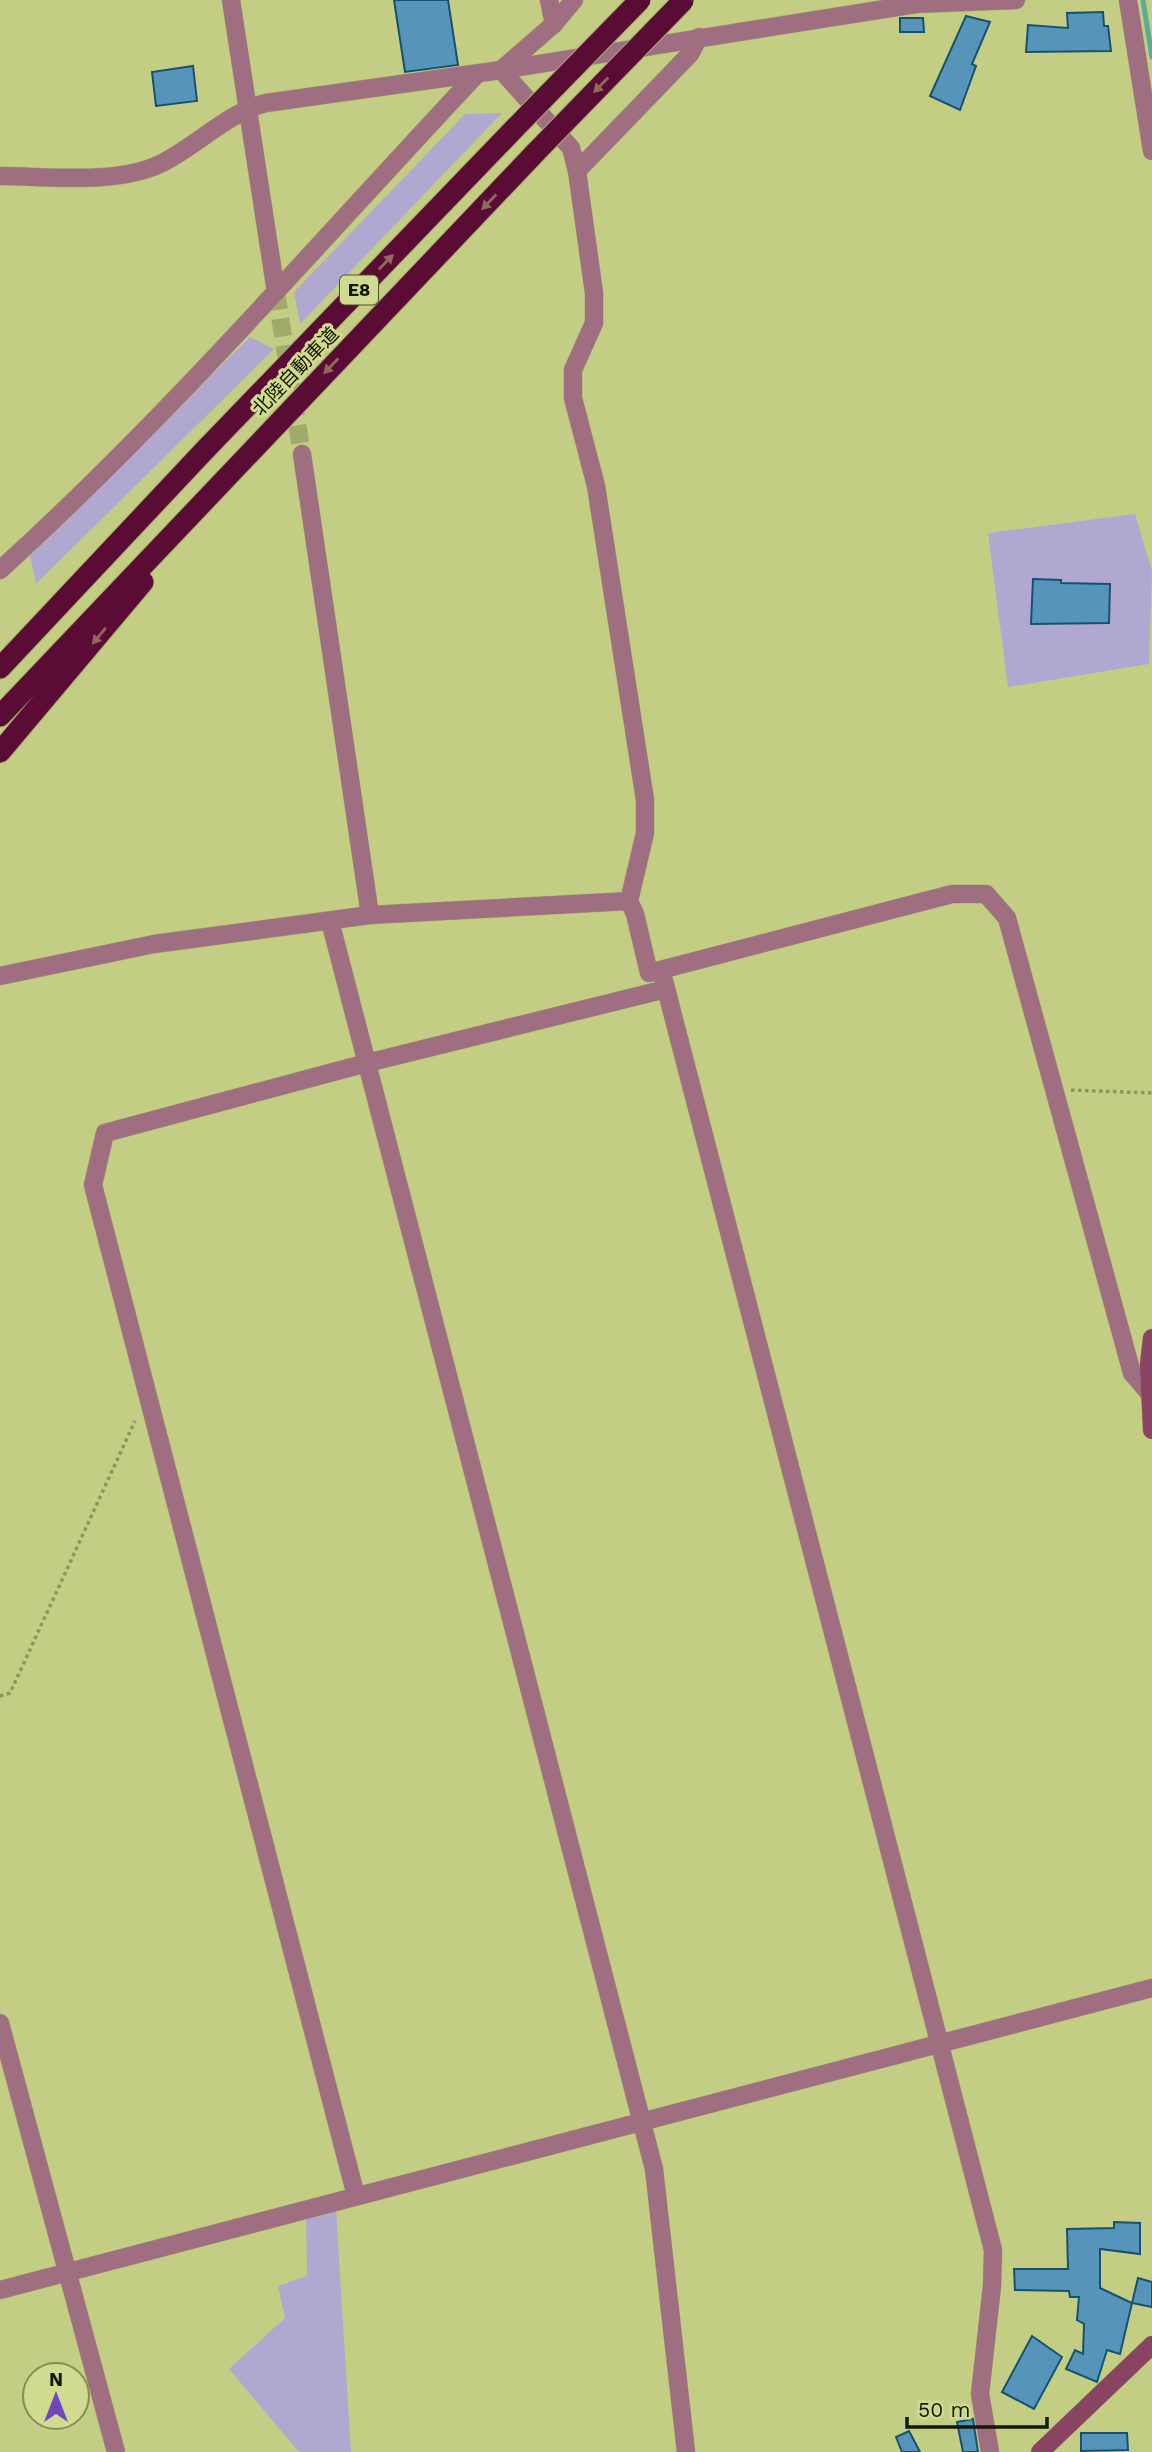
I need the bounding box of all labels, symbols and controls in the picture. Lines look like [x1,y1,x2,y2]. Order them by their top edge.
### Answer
one-way arrow [592,77,609,94]
one-way arrow [480,193,497,210]
one-way arrow [378,253,395,270]
road number: E8 [340,276,378,304]
street label: 北陸自動車道 [247,322,343,420]
one-way arrow [323,357,340,374]
one-way arrow [91,626,106,644]
north arrow [21,2361,91,2431]
text: N [49,2368,63,2391]
scale bar [907,2386,1047,2430]
text: 50 m [918,2397,970,2422]

